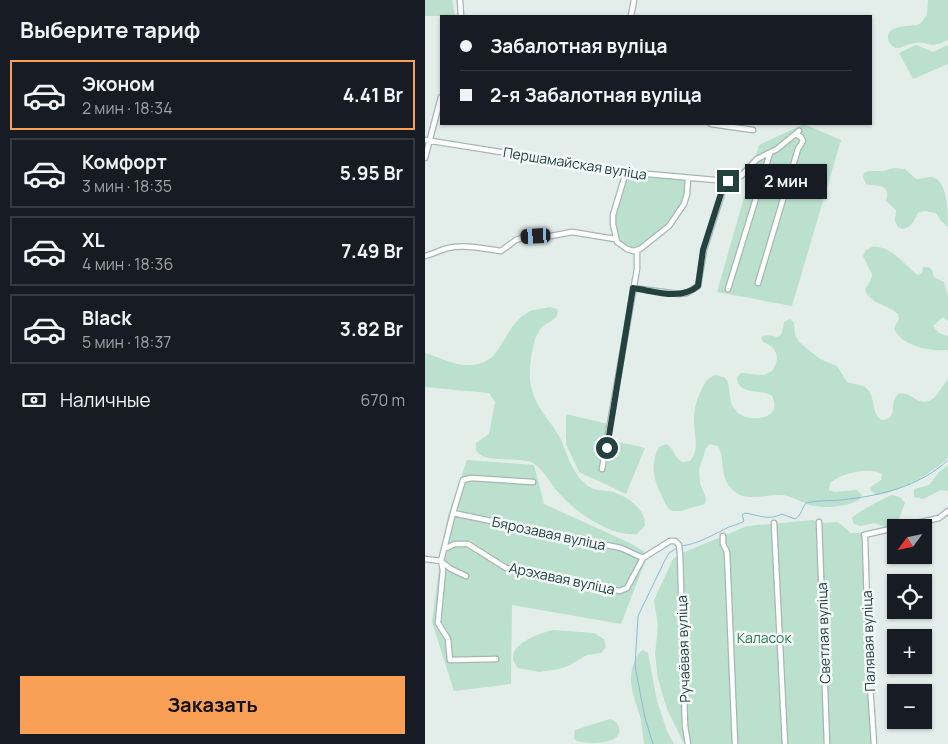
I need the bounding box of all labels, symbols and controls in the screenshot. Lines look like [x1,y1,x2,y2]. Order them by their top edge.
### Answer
text: Выберите тариф [20,15,200,45]
text: Забалотная вуліца [490,33,667,59]
text: Эконом [82,71,155,97]
icon: car [22,73,67,118]
text: 4.41 Br [343,82,403,108]
text: 2-я Забалотная вуліца [490,82,702,108]
text: 2 мин · 18:34 [82,97,173,119]
street label: Першамайская вуліца [502,142,648,184]
text: Комфорт [82,149,167,175]
icon: car [22,151,67,196]
text: 5.95 Br [340,160,403,186]
callout: 2 мин [745,164,828,198]
route end [717,170,739,192]
text: 2 мин [764,170,808,192]
text: 3 мин · 18:35 [82,175,172,197]
text: XL [82,227,105,253]
car [520,228,551,244]
icon: car [22,229,67,274]
text: 7.49 Br [341,238,403,264]
text: 4 мин · 18:36 [82,253,173,275]
text: Black [82,305,131,331]
icon: car [22,307,67,352]
text: 3.82 Br [340,316,403,342]
text: 5 мин · 18:37 [82,331,171,353]
icon: cash [20,386,48,414]
text: Наличные [60,387,151,413]
text: 670 m [361,389,405,411]
route start [596,437,618,459]
street label: Бярозавая вуліца [490,512,608,554]
north arrow [887,519,933,564]
map controls [887,519,932,729]
street label: Арэхавая вуліца [507,557,617,599]
button: locate [887,574,932,619]
street label: Светлая вуліца [812,582,834,684]
street label: Палявая вуліца [857,590,879,692]
street label: Ручаёвая вуліца [672,595,694,703]
park label: Каласок [737,628,792,647]
button: + [887,629,932,674]
button: Заказать [20,676,405,734]
button: − [887,684,932,729]

